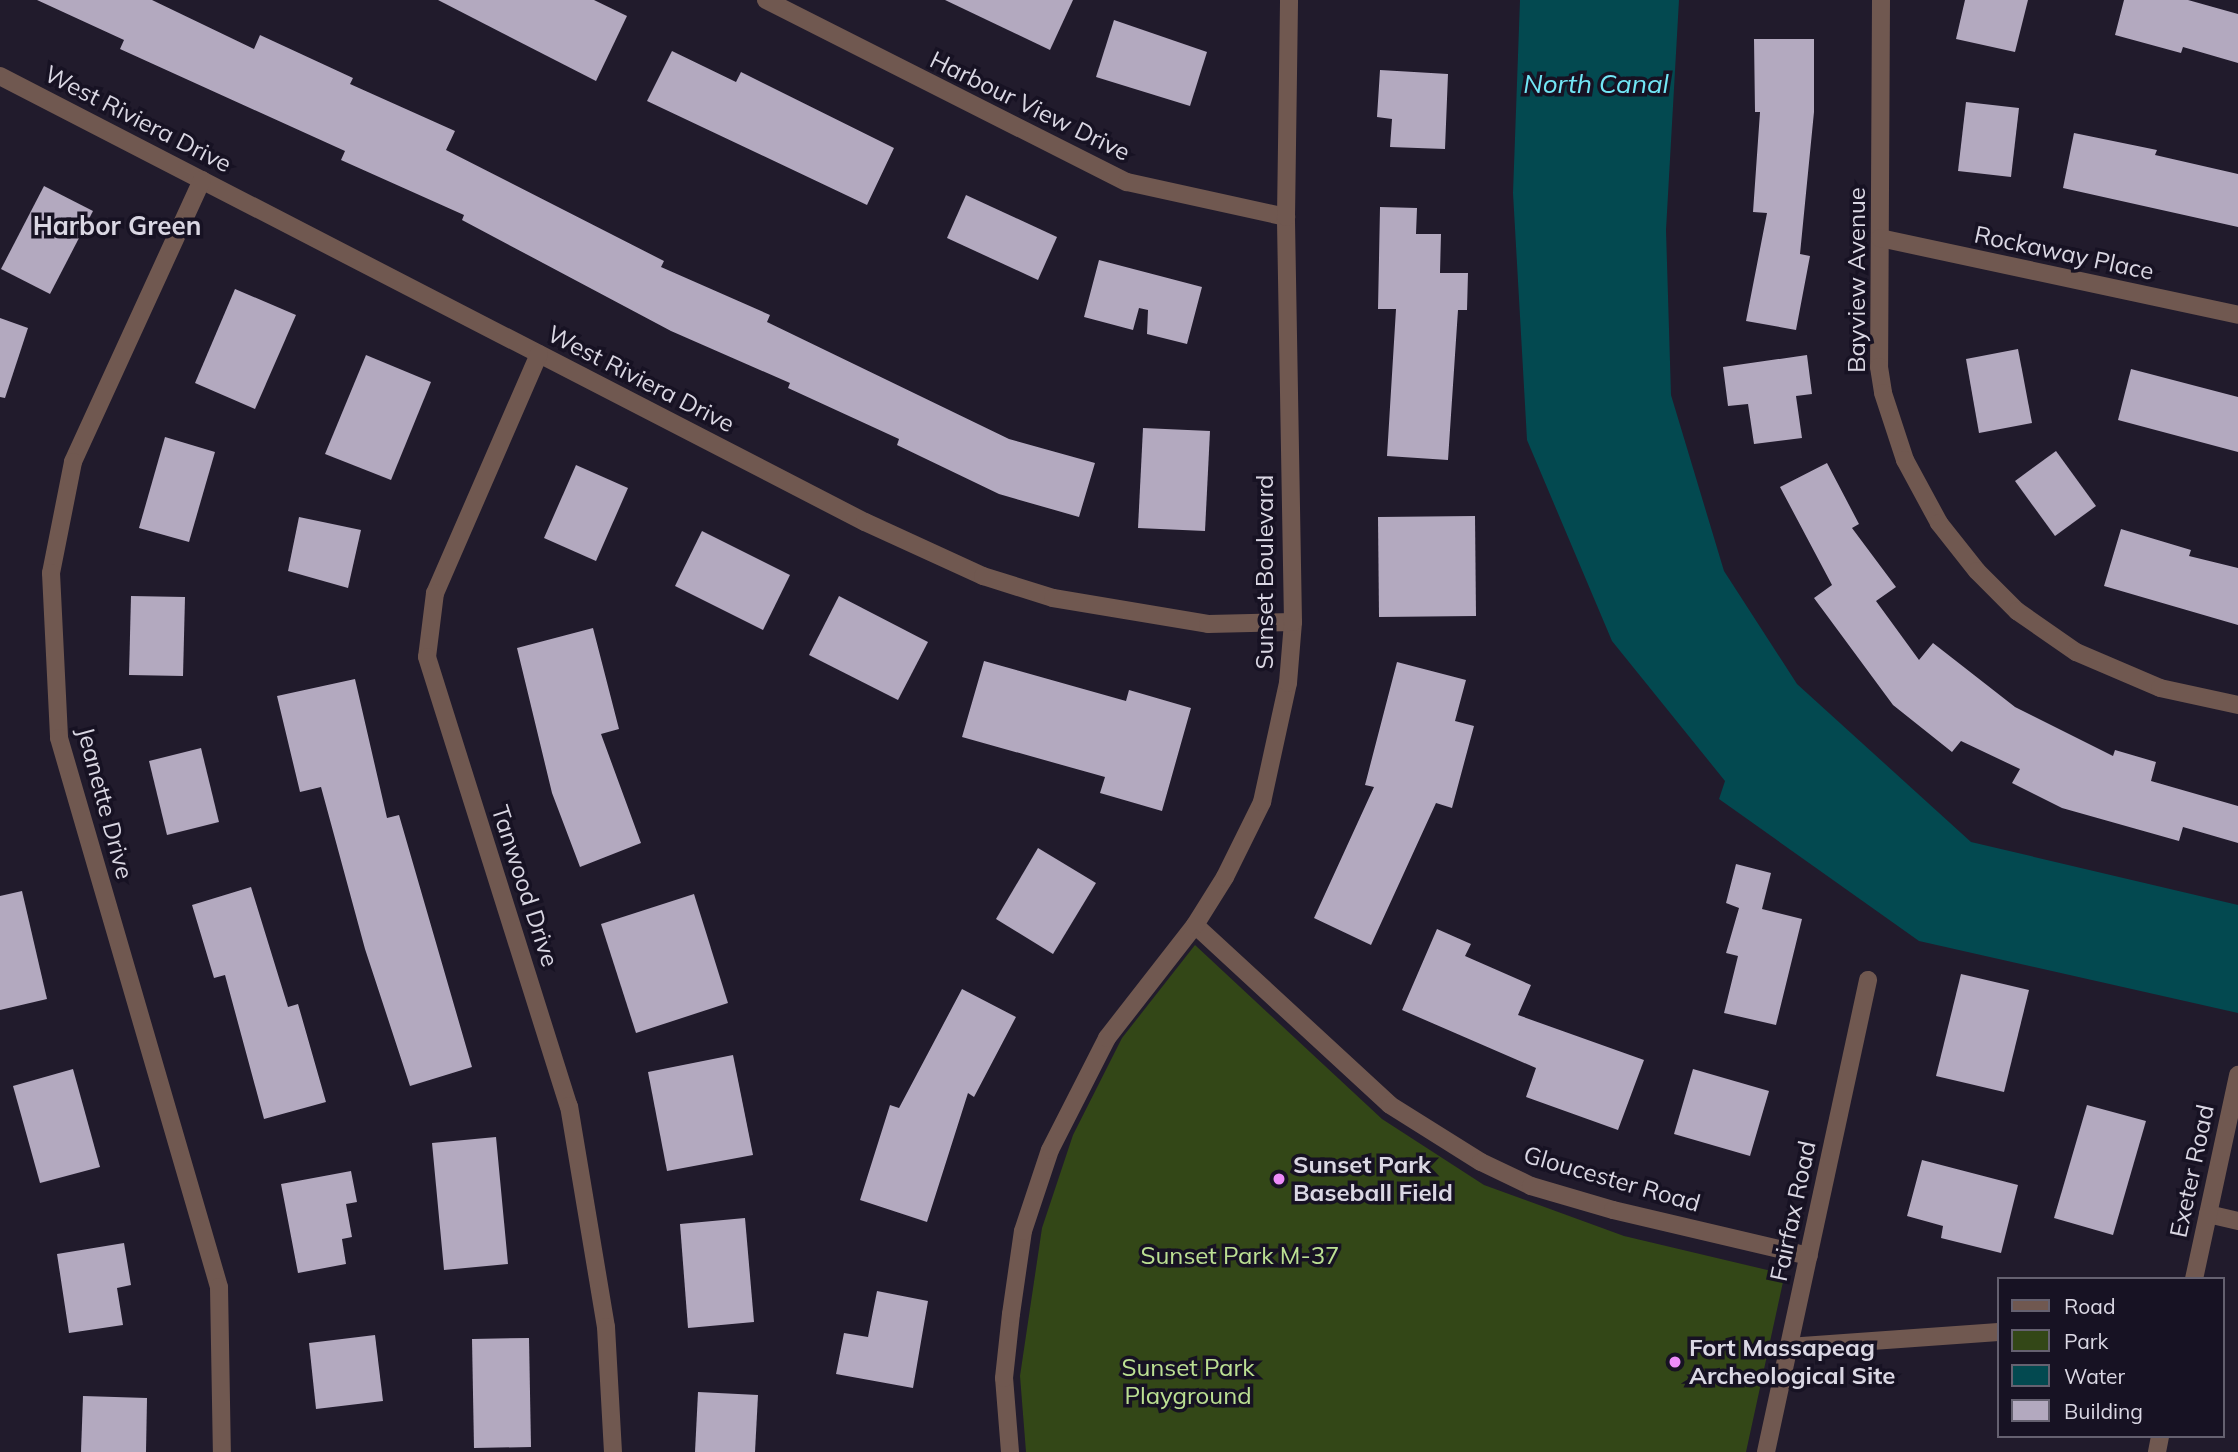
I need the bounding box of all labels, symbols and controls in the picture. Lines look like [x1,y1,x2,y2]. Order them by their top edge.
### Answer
street label: Harbour View Drive [925,45,1135,167]
street label: West Riviera Drive [40,59,236,179]
water label: North Canal [1523,68,1669,100]
street label: Bayview Avenue [1843,187,1871,373]
district label: Harbor Green [33,210,201,242]
street label: Rockaway Place [1972,220,2156,286]
street label: West Riviera Drive [543,319,739,439]
street label: Sunset Boulevard [1251,475,1279,669]
street label: Jeanette Drive [71,724,139,882]
street label: Tanwood Drive [485,802,565,970]
street label: Exeter Road [2164,1102,2220,1240]
street label: Fairfax Road [1764,1138,1822,1284]
street label: Gloucester Road [1520,1140,1704,1218]
place label: Sunset Park Baseball Field [1293,1151,1453,1207]
marker: Sunset Park Baseball Field [1271,1171,1287,1187]
park label: Sunset Park M-37 [1141,1242,1339,1270]
legend [1996,1277,2224,1438]
text: Road [2064,1293,2115,1319]
text: Park [2064,1328,2108,1354]
place label: Fort Massapeag Archeological Site [1689,1334,1895,1390]
park label: Sunset Park Playground [1122,1354,1254,1410]
marker: Fort Massapeag Archeological Site [1667,1354,1683,1370]
text: Water [2064,1363,2125,1389]
text: Building [2064,1398,2143,1424]

